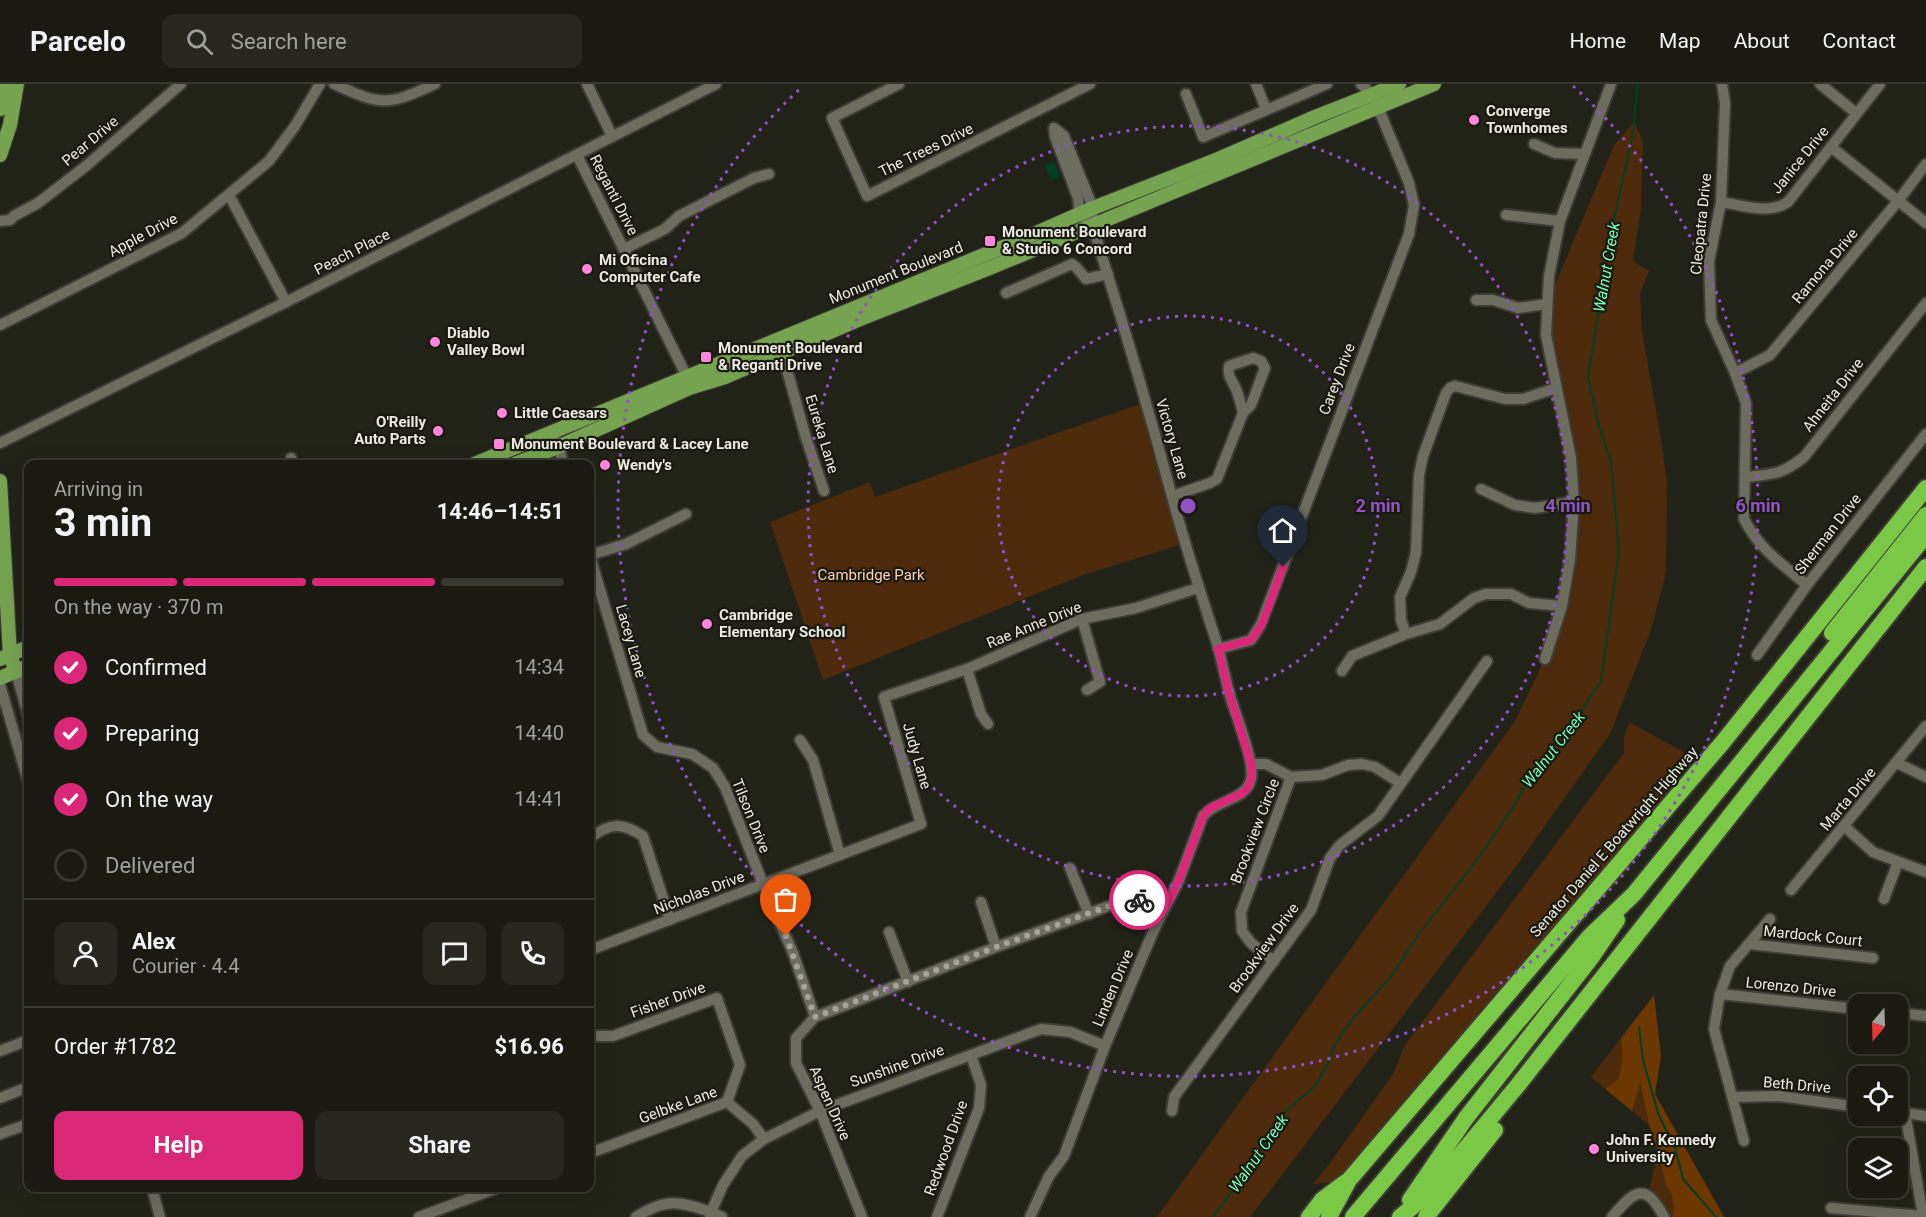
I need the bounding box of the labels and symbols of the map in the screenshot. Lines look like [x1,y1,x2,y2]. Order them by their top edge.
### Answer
place label: Converge Townhomes [1486,102,1568,137]
street label: Pear Drive [58,112,122,170]
marker: Converge Townhomes [1467,113,1481,127]
street label: The Trees Drive [876,119,976,181]
street label: Janice Drive [1767,123,1833,197]
street label: Reganti Drive [586,152,642,238]
street label: Cleopatra Drive [1687,172,1715,276]
street label: Apple Drive [105,209,181,261]
water label: Walnut Creek [1589,219,1624,314]
place label: Monument Boulevard & Studio 6 Concord [1002,223,1146,258]
street label: Peach Place [311,225,393,279]
street label: Ramona Drive [1788,225,1862,307]
marker: Monument Boulevard & Studio 6 Concord [983,234,997,248]
street label: Monument Boulevard [827,238,965,308]
place label: Mi Oficina Computer Cafe [599,251,701,286]
marker: Mi Oficina Computer Cafe [580,262,594,276]
place label: Diablo Valley Bowl [447,324,525,359]
marker: Diablo Valley Bowl [428,335,442,349]
place label: Monument Boulevard & Reganti Drive [718,339,862,374]
street label: Carey Drive [1315,341,1359,417]
marker: Monument Boulevard & Reganti Drive [699,350,713,364]
street label: Ahneita Drive [1799,355,1867,435]
street label: Eureka Lane [801,392,843,476]
street label: Victory Lane [1152,397,1192,481]
place label: Little Caesars [514,404,607,422]
marker: Little Caesars [495,406,509,420]
place label: O'Reilly Auto Parts [354,413,426,448]
marker: O'Reilly Auto Parts [431,424,445,438]
place label: Monument Boulevard & Lacey Lane [511,435,749,453]
marker: Monument Boulevard & Lacey Lane [492,437,506,451]
place label: Wendy's [617,456,672,474]
marker: Wendy's [598,458,612,472]
street label: Sherman Drive [1791,490,1865,578]
text: 2 min [1355,495,1401,516]
text: 4 min [1545,495,1591,516]
text: 6 min [1735,495,1781,516]
centre of rings [1178,496,1198,516]
pin [1257,505,1308,567]
park label: Cambridge Park [817,566,925,584]
street label: Rae Anne Drive [984,598,1084,652]
street label: Lacey Lane [612,602,650,680]
place label: Cambridge Elementary School [719,606,845,641]
marker: Cambridge Elementary School [700,617,714,631]
water label: Walnut Creek [1518,707,1590,791]
street label: Judy Lane [899,721,935,791]
street label: Senator Daniel E Boatwright Highway [1526,743,1702,941]
street label: Marta Drive [1816,764,1880,834]
street label: Tilson Drive [728,776,774,856]
street label: Brookview Circle [1227,776,1283,886]
street label: Nicholas Drive [651,867,747,919]
courier [1109,870,1169,930]
pin [760,874,811,936]
street label: Brookview Drive [1225,900,1303,996]
street label: Mardock Court [1763,922,1863,950]
street label: Linden Drive [1089,947,1137,1029]
street label: Lorenzo Drive [1745,973,1837,1001]
street label: Fisher Drive [628,978,708,1022]
north arrow [1848,994,1908,1054]
street label: Sunshine Drive [848,1041,947,1091]
street label: Aspen Drive [806,1063,854,1143]
street label: Beth Drive [1762,1073,1832,1097]
street label: Gelbke Lane [636,1083,720,1127]
street label: Redwood Drive [920,1098,972,1198]
water label: Walnut Creek [1224,1109,1293,1196]
place label: John F. Kennedy University [1606,1131,1717,1166]
marker: John F. Kennedy University [1587,1142,1601,1156]

